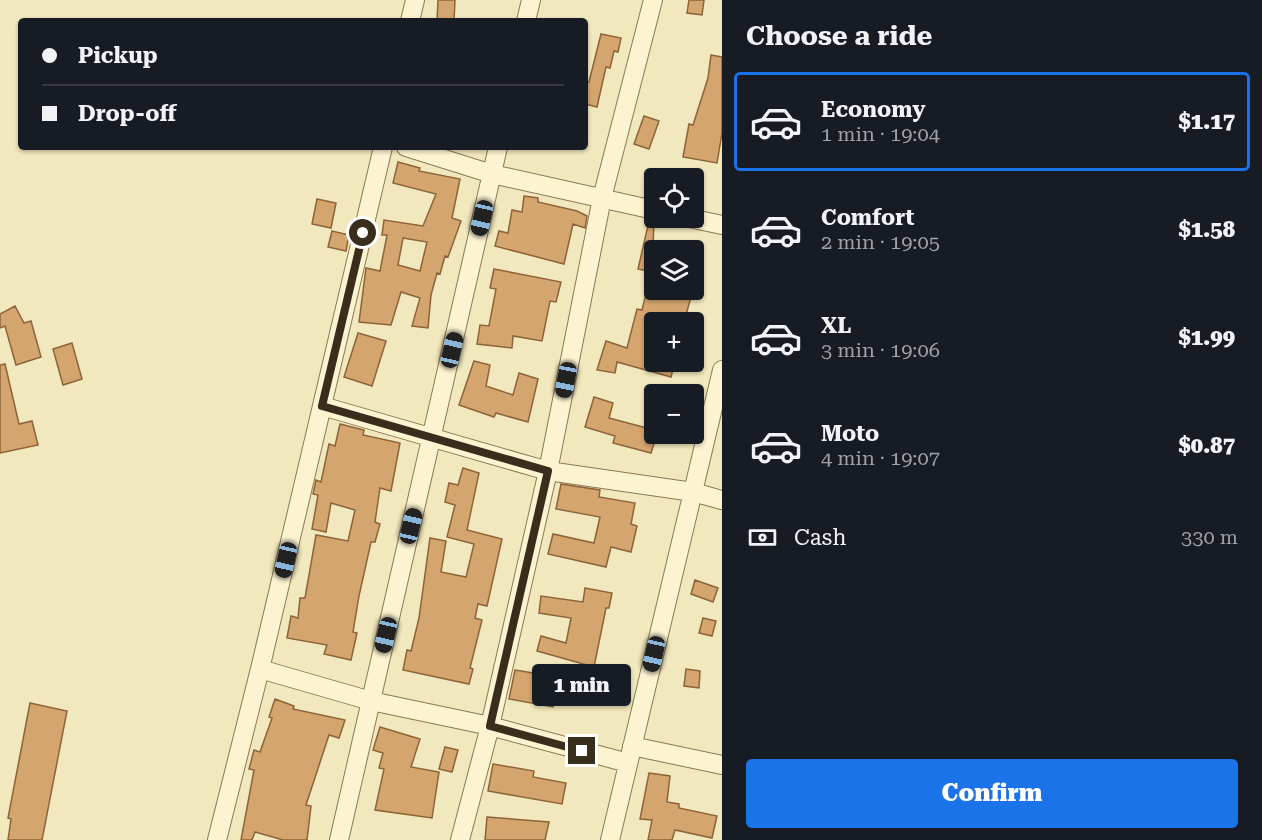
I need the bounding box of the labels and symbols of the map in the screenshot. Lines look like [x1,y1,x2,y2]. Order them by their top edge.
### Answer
car [469,198,495,238]
route start [349,219,376,246]
car [439,330,465,370]
car [554,361,578,399]
car [398,506,424,546]
car [273,540,299,580]
car [373,615,399,655]
car [641,634,667,674]
callout: 1 min [532,664,632,706]
route end [568,737,595,764]

